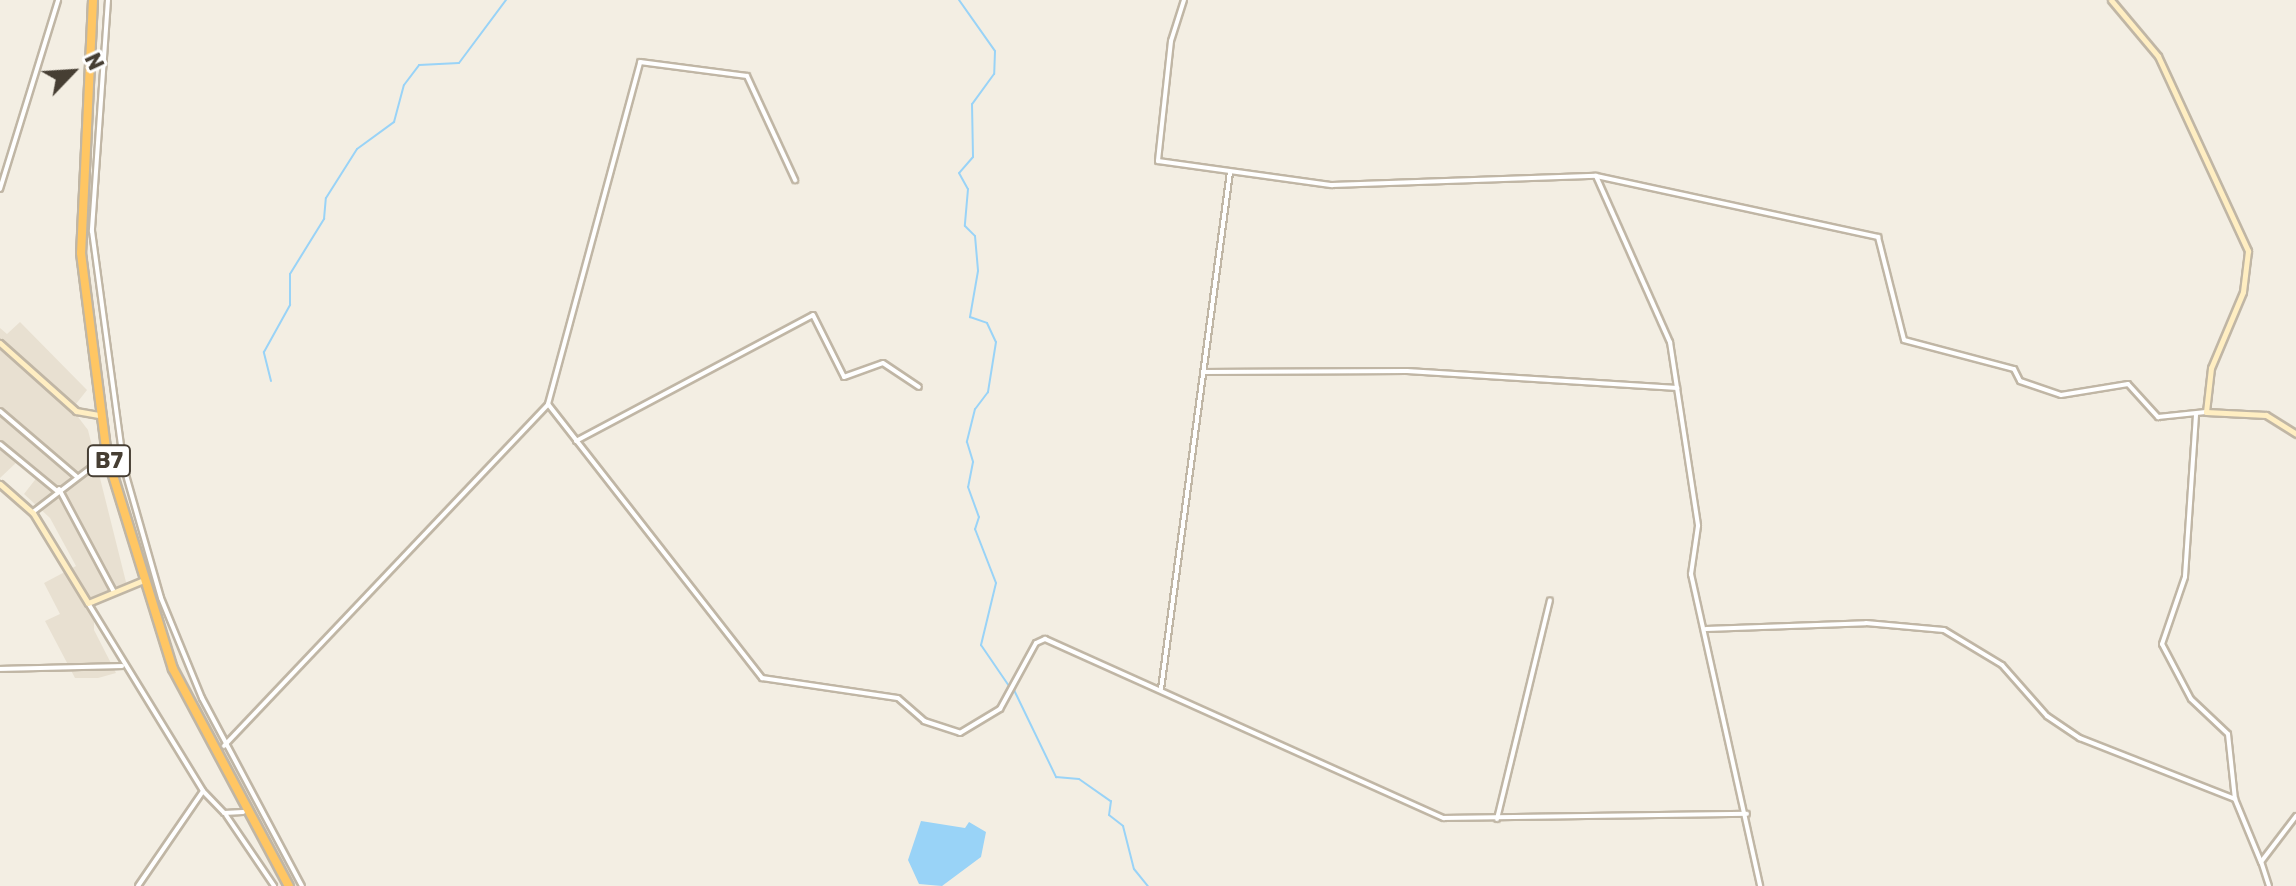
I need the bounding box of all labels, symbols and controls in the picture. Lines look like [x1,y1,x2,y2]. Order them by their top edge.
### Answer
north arrow [32,32,112,112]
text: N [79,49,110,75]
road number: B7 [85,443,133,479]

